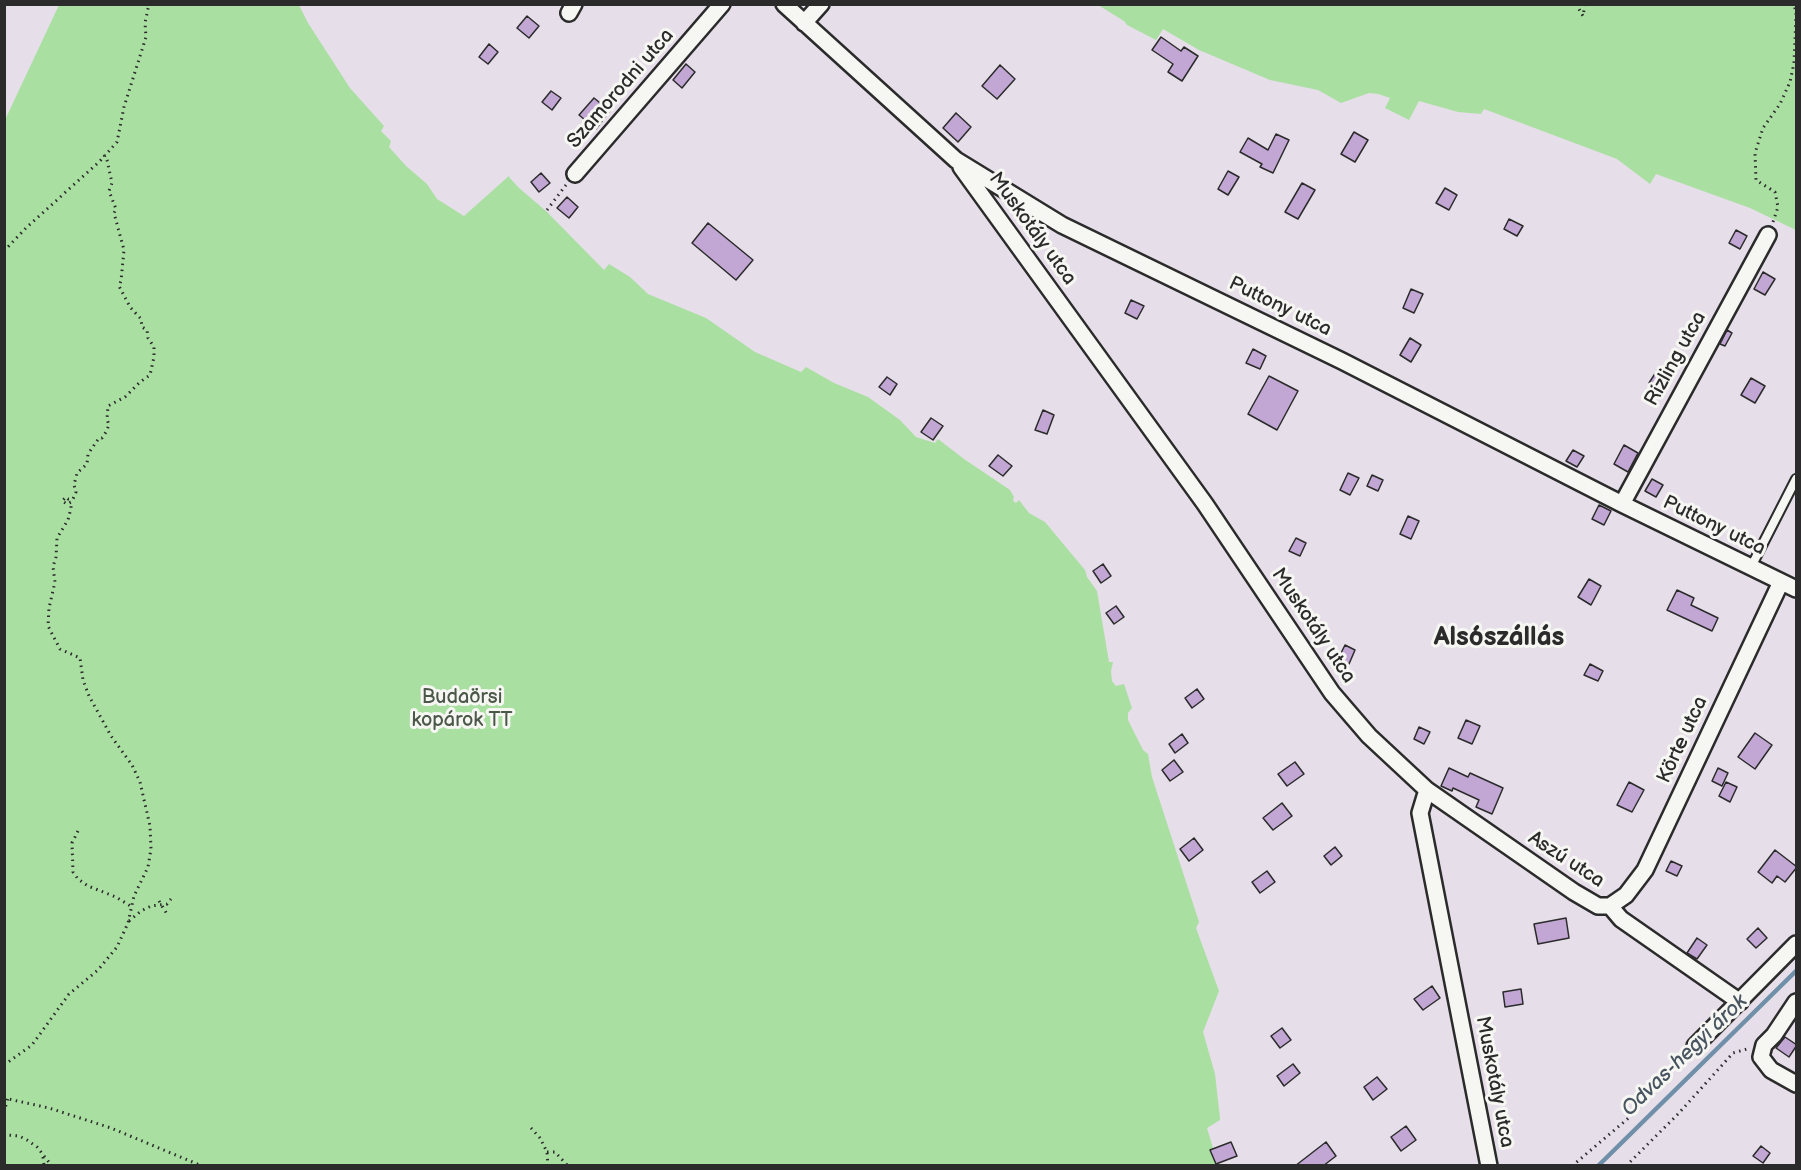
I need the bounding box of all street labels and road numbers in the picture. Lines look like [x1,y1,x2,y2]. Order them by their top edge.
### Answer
street label: Szamorodni utca [563,24,679,154]
street label: Muskotály utca [983,168,1081,290]
street label: Puttony utca [1225,272,1335,342]
street label: Rizling utca [1640,308,1712,410]
street label: Puttony utca [1659,491,1769,561]
street label: Muskotály utca [1266,564,1360,688]
street label: Körte utca [1653,693,1713,787]
street label: Aszú utca [1523,827,1609,893]
street label: Muskotály utca [1470,1014,1518,1150]

